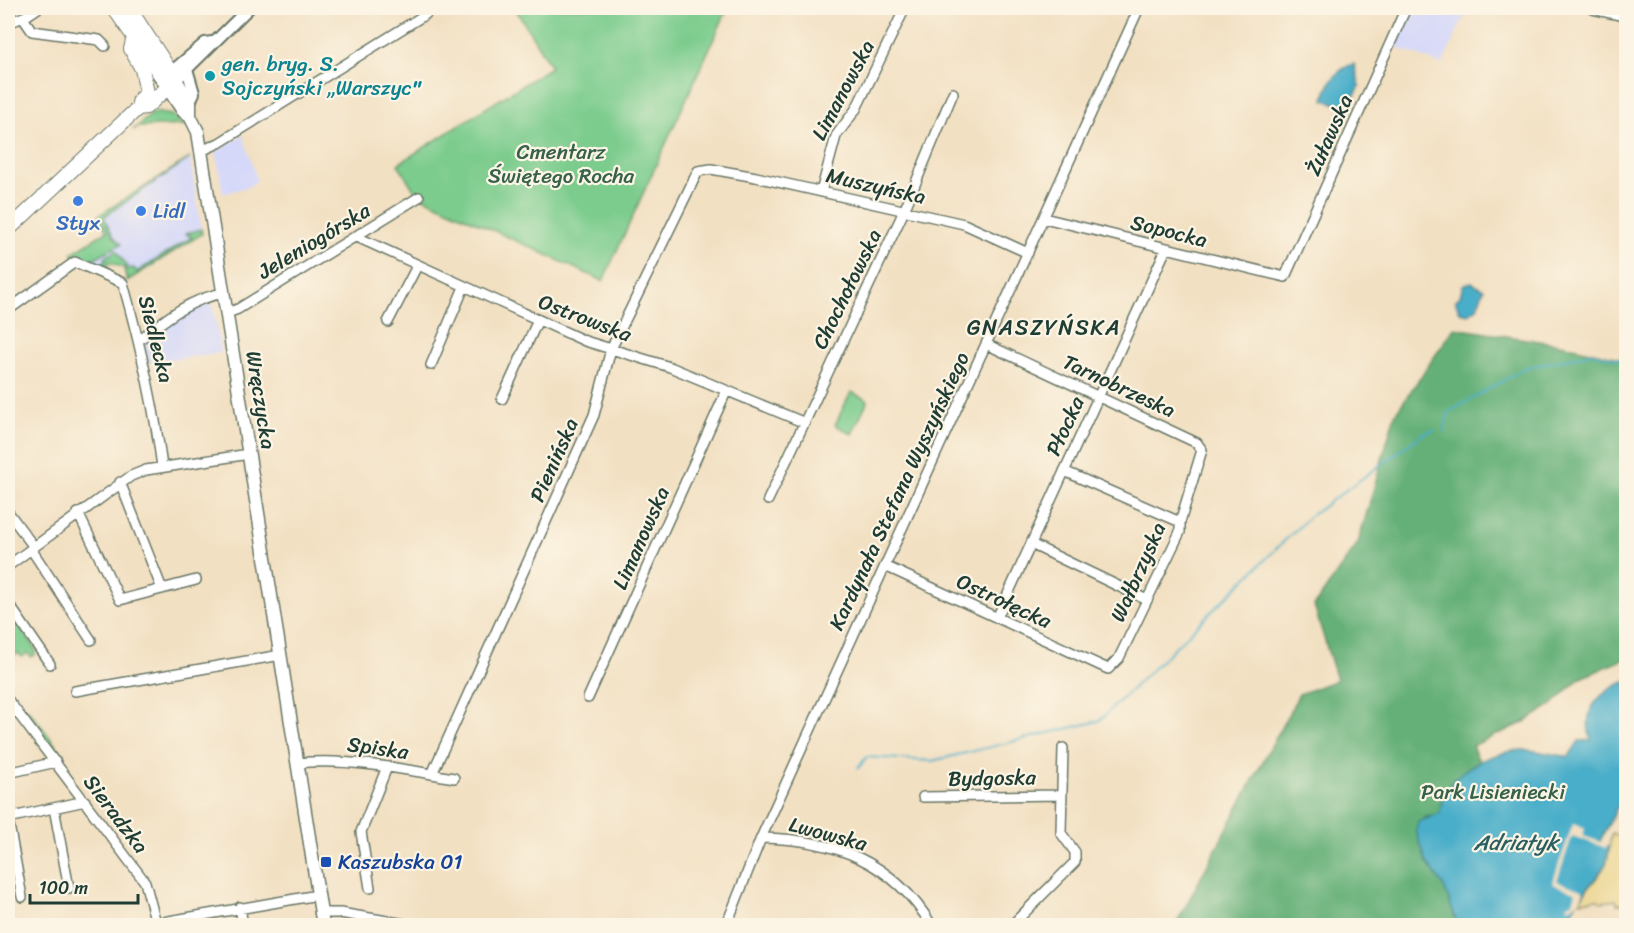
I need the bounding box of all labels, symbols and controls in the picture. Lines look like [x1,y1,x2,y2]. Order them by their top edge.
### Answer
street label: Limanowska [800,32,886,147]
place label: gen. bryg. S. Sojczyński „Warszyc" [220,45,422,107]
marker: gen. bryg. S. Sojczyński „Warszyc" [203,69,217,83]
street label: Żuławska [1294,88,1364,182]
park label: Cmentarz Świętego Rocha [488,133,635,195]
street label: Muszyńska [822,156,930,216]
place label: Lidl [153,192,187,230]
street label: Jeleniogórska [249,192,378,290]
marker: Styx [71,194,85,208]
street label: Sopocka [1127,203,1212,259]
place label: Styx [56,204,100,242]
marker: Lidl [134,204,148,218]
street label: Chochołowska [801,222,893,356]
street label: Ostrowska [533,283,638,353]
street label: Siedlecka [127,291,185,387]
district label: GNASZYŃSKA [967,308,1121,347]
street label: Tarnobrzeska [1056,343,1182,429]
street label: Kardynała Stefana Wyszyńskiego [818,345,980,637]
street label: Wręczycka [234,348,288,452]
street label: Płocka [1035,389,1096,462]
street label: Pienińska [519,411,590,508]
street label: Limanowska [601,480,681,596]
street label: Wałbrzyska [1099,515,1177,628]
street label: Ostrołęcka [950,562,1058,640]
street label: Spiska [345,725,412,771]
street label: Bydgoska [948,758,1037,798]
street label: Sieradzka [73,766,159,862]
park label: Park Lisieniecki [1421,773,1566,811]
street label: Lwowska [785,805,872,863]
water label: Adriatyk [1473,823,1561,862]
place label: Kaszubska 01 [338,843,463,881]
marker: Kaszubska 01 [319,855,333,869]
scale bar [30,867,138,905]
text: 100 m [39,872,88,904]

